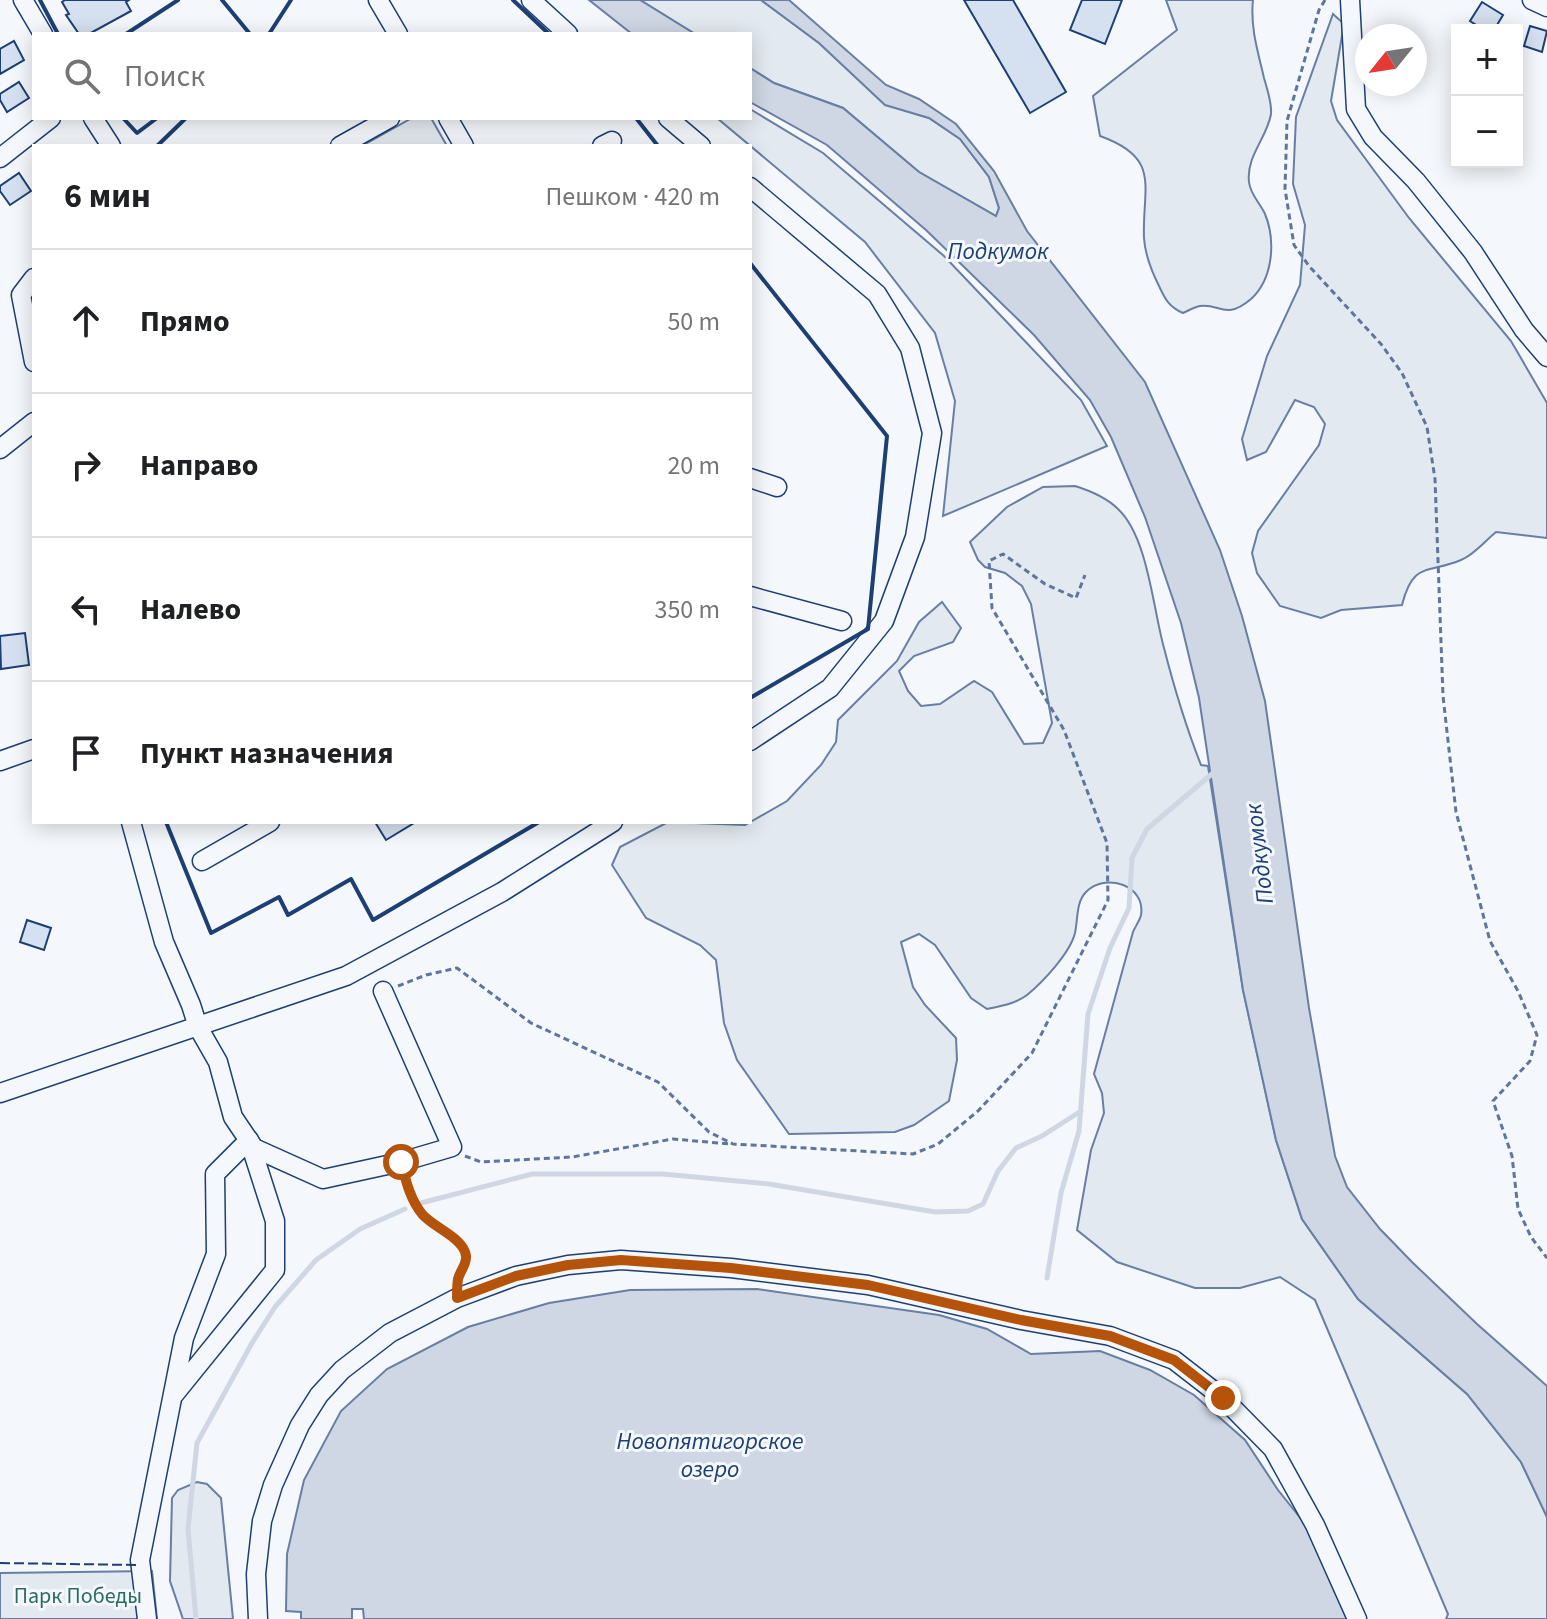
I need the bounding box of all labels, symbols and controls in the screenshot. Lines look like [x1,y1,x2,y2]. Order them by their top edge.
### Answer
north arrow [1355,24,1427,96]
map controls [1451,24,1523,168]
button: + [1451,24,1523,96]
search box [32,32,752,120]
icon: search [60,54,104,98]
text: Поиск [124,55,205,98]
button: − [1451,96,1523,168]
text: 6 мин [64,172,151,221]
text: Пешком · 420 m [545,178,720,215]
water label: Подкумок [948,234,1049,269]
icon: ahead [64,299,108,343]
text: Прямо [140,300,230,343]
text: 50 m [667,303,720,340]
icon: right [64,443,108,487]
text: Направо [140,444,258,487]
text: 20 m [667,447,720,484]
icon: left [64,587,108,631]
text: Налево [140,588,241,631]
text: 350 m [654,591,720,628]
icon: arrive [64,731,108,775]
text: Пункт назначения [140,732,394,775]
water label: Подкумок [1236,801,1283,906]
route start [383,1144,419,1180]
route end [1205,1380,1241,1416]
water label: Новопятигорское озеро [616,1424,804,1487]
park label: Парк Победы [14,1580,142,1612]

